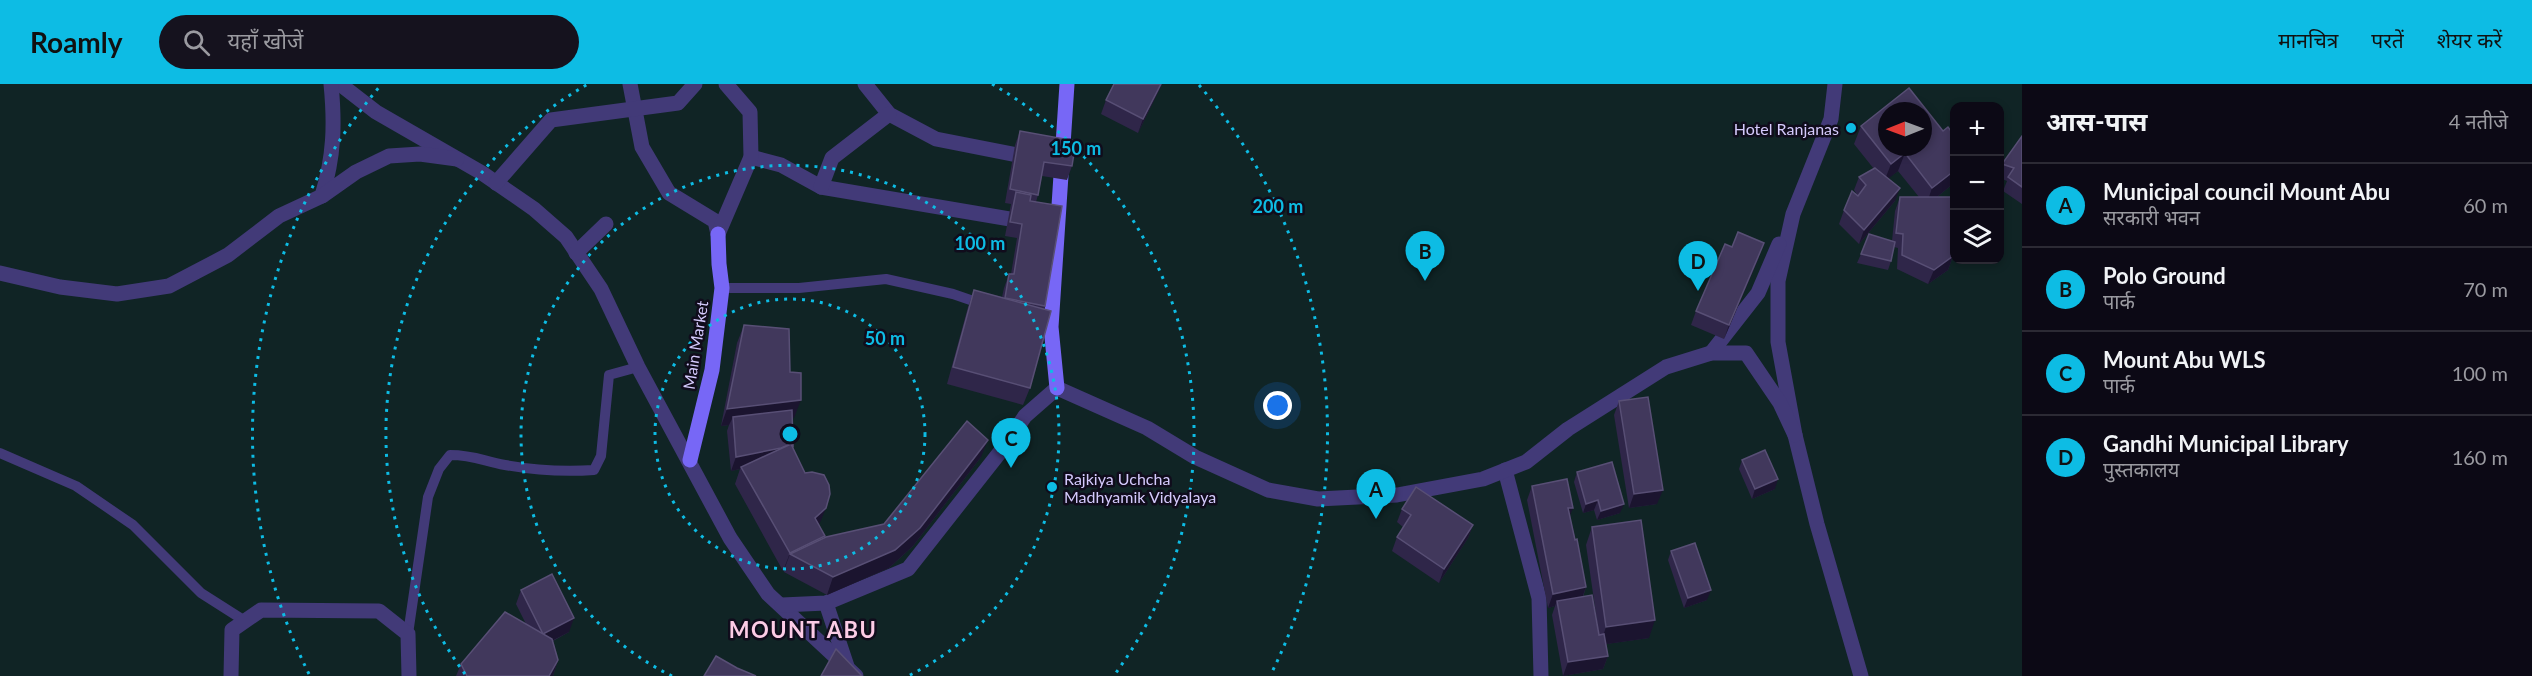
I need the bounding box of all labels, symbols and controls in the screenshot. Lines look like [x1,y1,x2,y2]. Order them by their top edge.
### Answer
search box [159,15,579,69]
text: Roamly [30,25,123,59]
icon: search [180,26,213,59]
text: यहाँ खोजें [228,27,303,54]
text: मानचित्र [2278,27,2338,52]
text: परतें [2371,27,2404,52]
text: शेयर करें [2437,27,2502,52]
north arrow [1878,102,1932,156]
map controls [1950,102,2004,264]
button: + [1950,102,2004,156]
text: आस-पास [2046,105,2148,137]
text: 4 नतीजे [2449,109,2508,133]
place label: Hotel Ranjanas [1734,119,1839,138]
marker: Hotel Ranjanas [1844,121,1858,135]
text: 150 m [1051,137,1101,159]
button: − [1950,156,2004,210]
text: Municipal council Mount Abu [2103,178,2390,205]
text: A [2059,193,2072,217]
text: 60 m [2463,193,2508,217]
text: 200 m [1253,195,1303,217]
text: सरकारी भवन [2103,205,2200,229]
button: layers [1950,210,2004,264]
text: 100 m [955,232,1005,254]
pin: B [1406,232,1444,281]
pin: D [1678,242,1718,291]
text: Polo Ground [2103,262,2226,289]
text: B [2059,277,2072,301]
text: 70 m [2463,277,2508,301]
text: पार्क [2103,289,2135,313]
street label: Main Market [679,299,711,391]
text: 50 m [865,327,905,349]
text: Mount Abu WLS [2103,346,2266,373]
text: C [2059,361,2072,385]
text: 100 m [2452,361,2508,385]
text: पार्क [2103,373,2135,397]
your location [1263,391,1292,420]
pin: C [992,418,1030,468]
centre of rings [780,424,800,444]
text: Gandhi Municipal Library [2103,430,2349,457]
text: D [2058,445,2073,469]
text: 160 m [2452,445,2508,469]
text: पुस्तकालय [2103,457,2179,481]
place label: Rajkiya Uchcha Madhyamik Vidyalaya [1064,469,1216,506]
pin: A [1356,470,1396,519]
marker: Rajkiya Uchcha Madhyamik Vidyalaya [1045,480,1059,494]
district label: MOUNT ABU [729,616,877,643]

